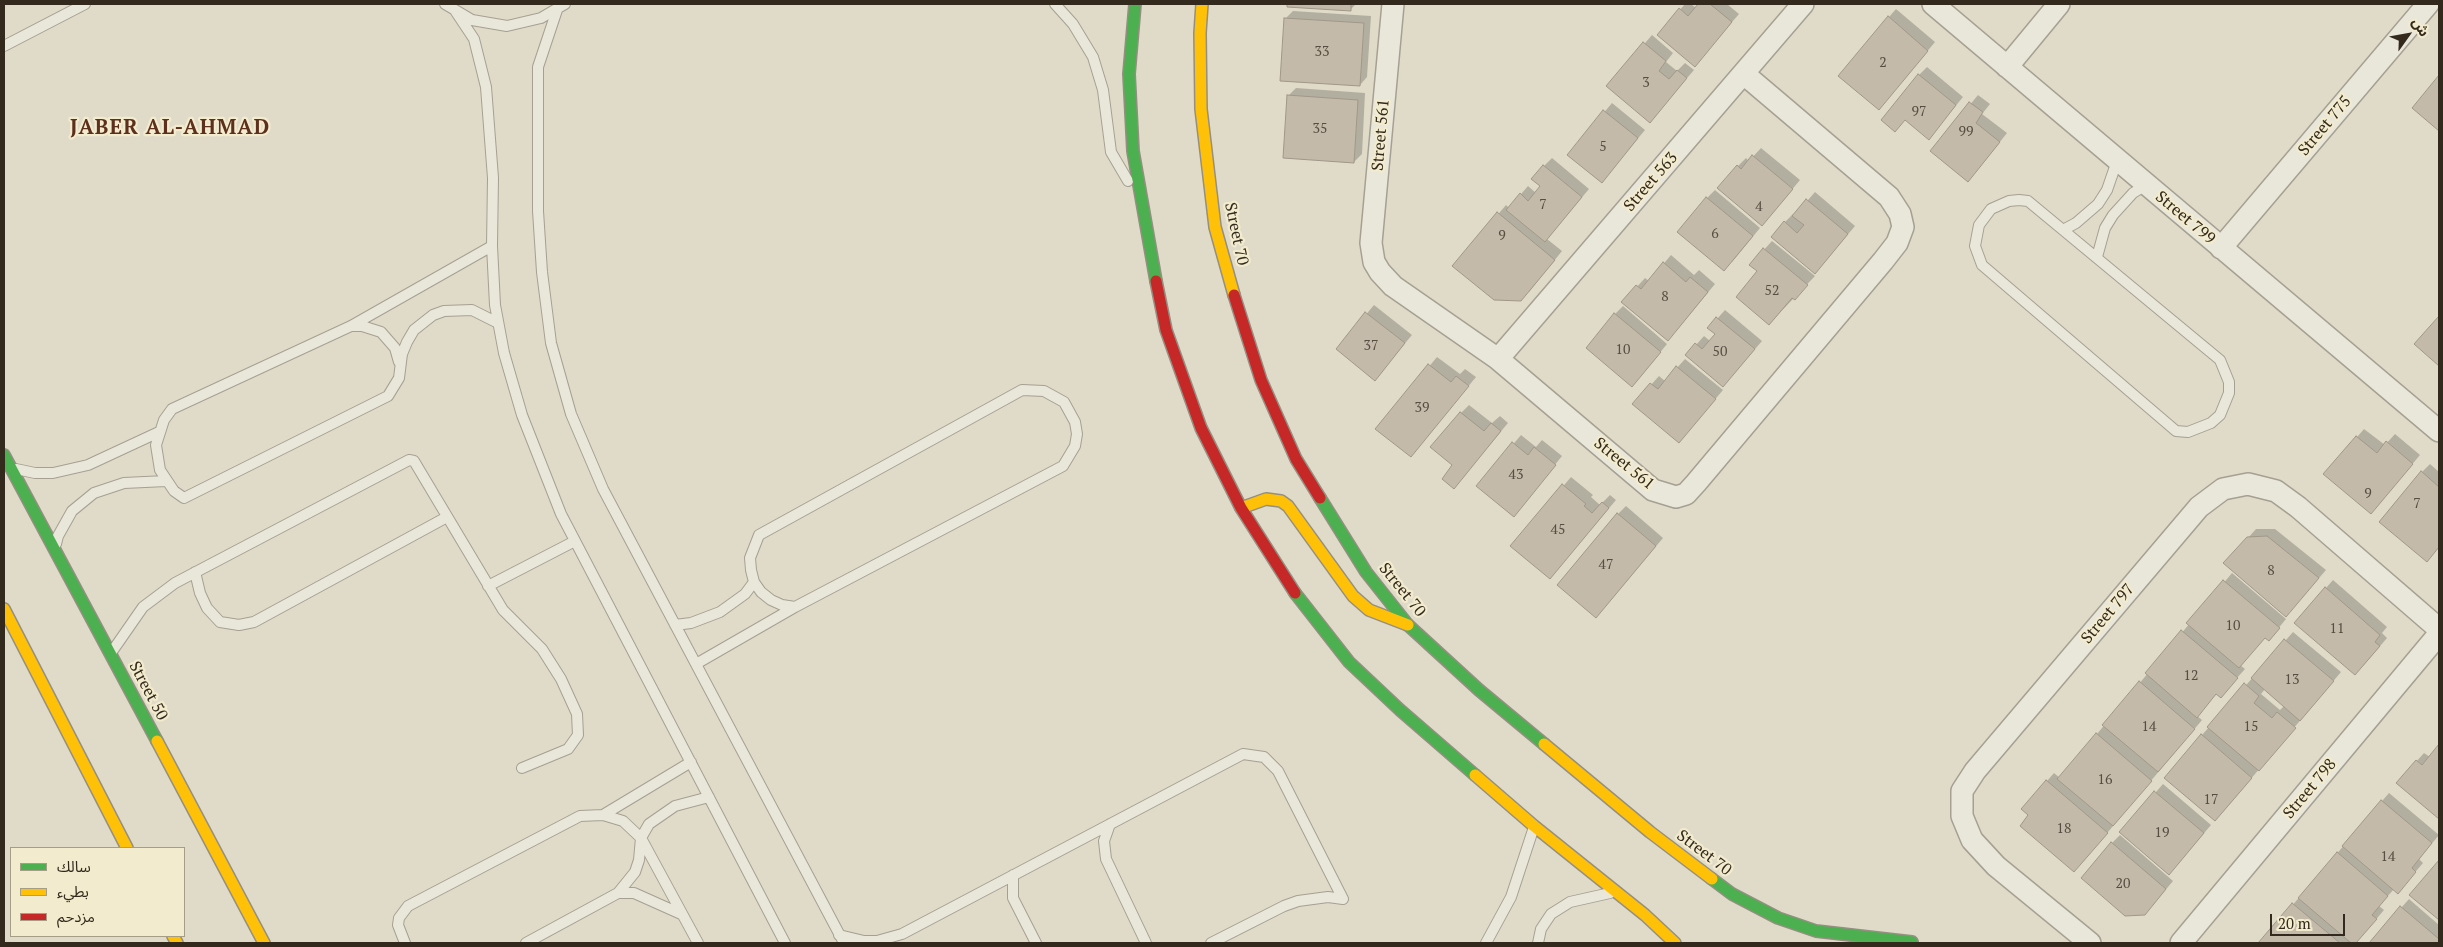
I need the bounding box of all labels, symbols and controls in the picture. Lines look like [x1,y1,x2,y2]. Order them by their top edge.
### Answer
north arrow [2383,10,2433,60]
text: ش [2408,14,2434,40]
house number: 33 [1315,44,1329,60]
house number: 2 [1879,55,1887,71]
house number: 3 [1642,75,1650,91]
street label: Street 775 [2294,92,2356,160]
street label: Street 561 [1368,98,1394,172]
house number: 97 [1912,104,1926,120]
district label: JABER AL-AHMAD [68,115,272,141]
house number: 35 [1313,121,1327,137]
house number: 99 [1959,124,1973,140]
house number: 5 [1599,139,1607,155]
street label: Street 563 [1620,148,1682,216]
street label: Street 799 [2151,187,2219,249]
house number: 7 [1539,197,1547,213]
house number: 4 [1755,199,1763,215]
street label: Street 70 [1220,201,1252,267]
house number: 6 [1711,226,1719,242]
house number: 9 [1498,228,1506,244]
house number: 52 [1765,283,1779,299]
house number: 8 [1661,289,1669,305]
house number: 37 [1364,338,1378,354]
house number: 10 [1616,342,1630,358]
house number: 50 [1713,344,1727,360]
house number: 39 [1415,400,1429,416]
street label: Street 561 [1590,434,1658,494]
house number: 43 [1509,467,1523,483]
house number: 9 [2364,486,2372,502]
house number: 7 [2413,496,2421,512]
house number: 45 [1551,522,1565,538]
house number: 47 [1599,557,1613,573]
street label: Street 70 [1375,559,1429,621]
house number: 8 [2267,563,2275,579]
street label: Street 797 [2077,580,2139,648]
house number: 10 [2226,618,2240,634]
house number: 11 [2330,621,2344,637]
street label: Street 50 [125,658,171,724]
house number: 12 [2184,668,2198,684]
house number: 13 [2285,672,2299,688]
house number: 14 [2142,719,2156,735]
house number: 15 [2244,719,2258,735]
street label: Street 798 [2279,755,2341,823]
house number: 16 [2098,772,2112,788]
house number: 17 [2204,792,2218,808]
house number: 18 [2057,821,2071,837]
house number: 19 [2155,825,2169,841]
street label: Street 70 [1673,826,1735,880]
legend [10,847,185,937]
house number: 14 [2381,849,2395,865]
text: سالك [57,856,91,876]
house number: 20 [2116,876,2130,892]
text: بطيء [57,881,89,901]
scale bar [2273,904,2348,936]
text: مزدحم [57,906,95,926]
text: 20 m [2278,913,2311,933]

